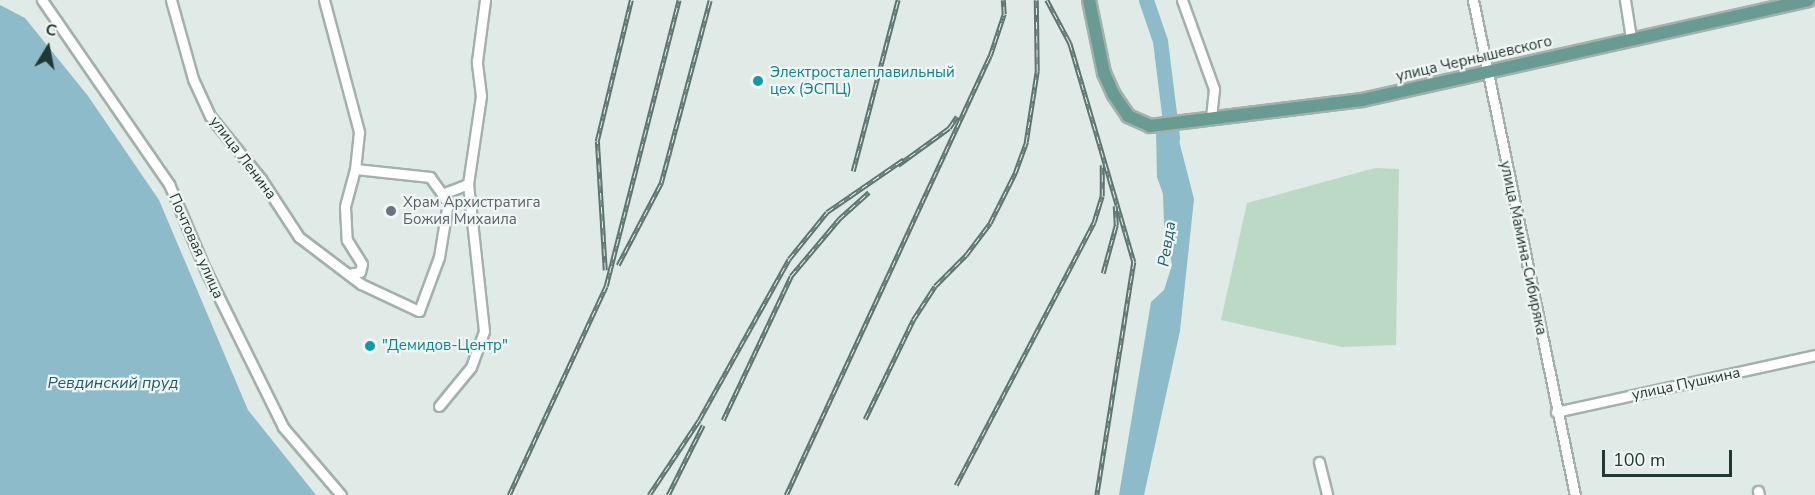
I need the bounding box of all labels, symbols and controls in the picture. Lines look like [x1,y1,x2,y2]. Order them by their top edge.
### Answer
north arrow [18,18,78,78]
text: С [44,18,58,42]
street label: улица Чернышевского [1394,32,1554,86]
place label: Электросталеплавильный цех (ЭСПЦ) [770,63,955,98]
marker: Электросталеплавильный цех (ЭСПЦ) [751,74,765,88]
street label: улица Ленина [206,113,280,203]
street label: улица Мамина-Сибиряка [1496,159,1550,337]
street label: Почтовая улица [165,191,227,301]
place label: Храм Архистратига Божия Михаила [403,193,541,228]
marker: Храм Архистратига Божия Михаила [384,204,398,218]
water label: Ревда [1154,220,1180,268]
place label: "Демидов-Центр" [382,337,508,355]
marker: "Демидов-Центр" [363,339,377,353]
street label: улица Пушкина [1630,364,1742,404]
water label: Ревдинский пруд [48,373,178,393]
scale bar [1605,438,1736,476]
text: 100 m [1613,448,1665,472]

